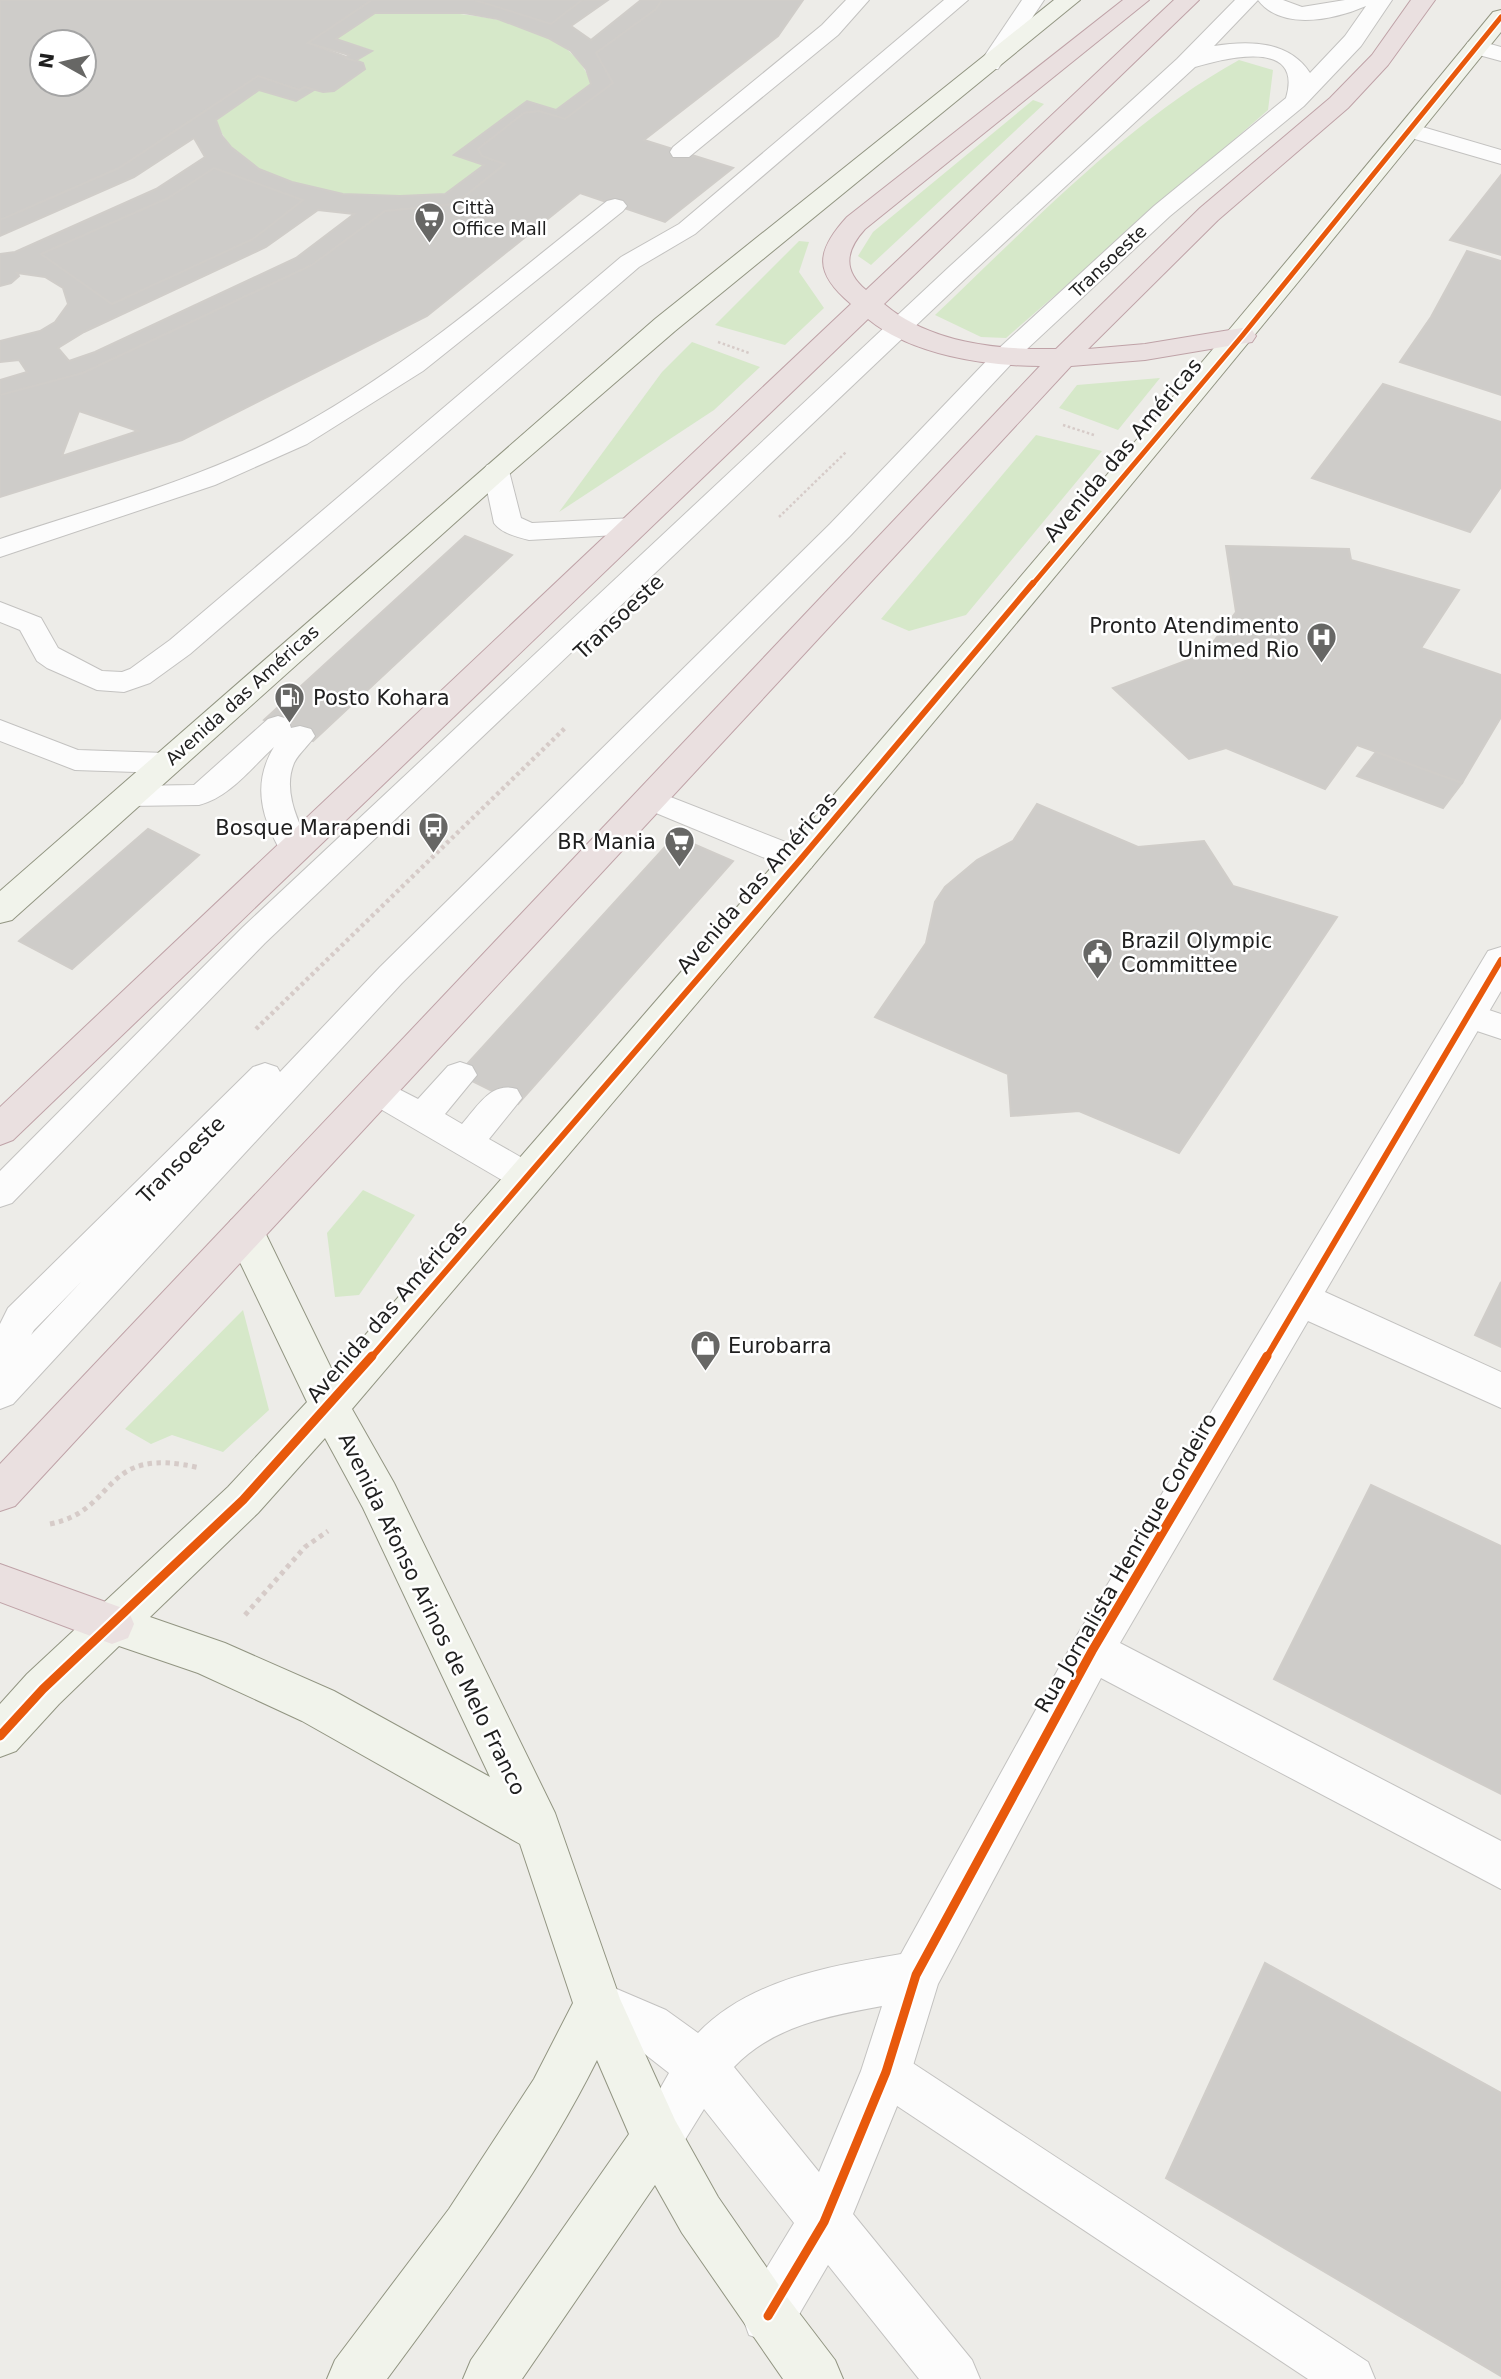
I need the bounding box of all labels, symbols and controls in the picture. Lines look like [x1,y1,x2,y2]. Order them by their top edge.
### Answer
north arrow [28,28,98,98]
text: N [34,51,58,70]
place label: Città Office Mall [452,197,547,239]
supermarket icon: Città Office Mall [412,200,446,244]
street label: Transoeste [1065,220,1151,302]
street label: Avenida das Américas [1039,353,1207,547]
street label: Transoeste [569,570,669,665]
place label: Pronto Atendimento Unimed Rio [1089,614,1299,662]
street label: Avenida das Américas [161,621,323,769]
hospital icon: Pronto Atendimento Unimed Rio [1305,621,1339,665]
fuel station icon: Posto Kohara [273,681,307,725]
place label: Posto Kohara [313,686,450,710]
street label: Avenida das Américas [672,788,842,978]
bus stop icon: Bosque Marapendi [417,811,451,855]
place label: Bosque Marapendi [215,816,411,840]
supermarket icon: BR Mania [662,825,696,869]
place label: BR Mania [557,830,656,854]
place label: Brazil Olympic Committee [1121,929,1272,977]
public building icon: Brazil Olympic Committee [1081,936,1115,980]
street label: Transoeste [132,1111,230,1209]
street label: Avenida das Américas [302,1217,472,1407]
shop icon: Eurobarra [688,1329,722,1373]
place label: Eurobarra [728,1334,832,1358]
street label: Rua Jornalista Henrique Cordeiro [1030,1409,1222,1717]
street label: Avenida Afonso Arinos de Melo Franco [334,1429,530,1799]

